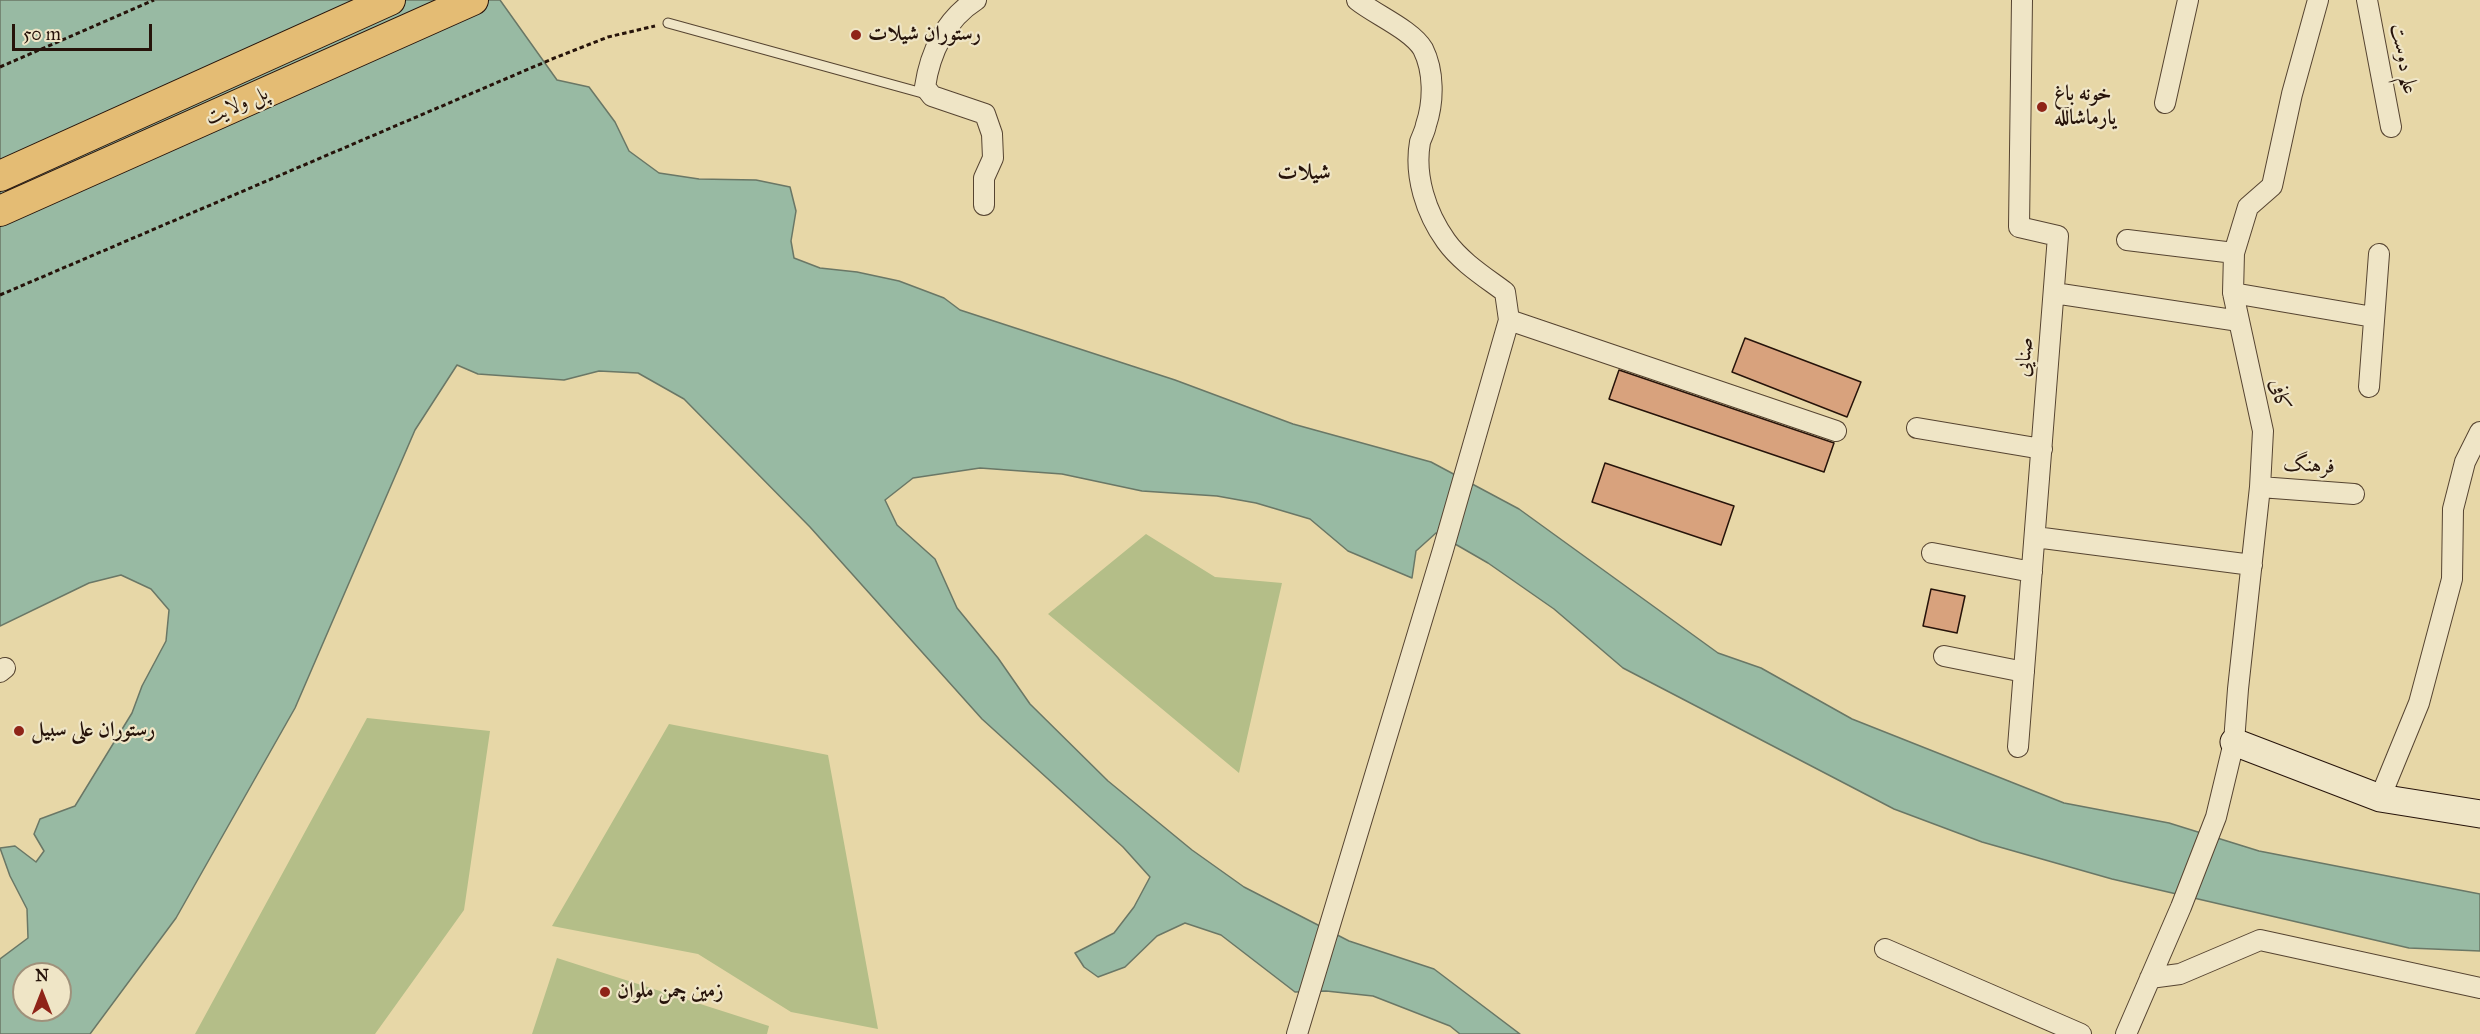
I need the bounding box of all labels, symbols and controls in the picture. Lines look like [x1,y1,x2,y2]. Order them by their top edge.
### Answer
scale bar [15,12,154,50]
place label: رستوران شیلات [868,22,981,48]
street label: علم دوست [2384,22,2422,96]
text: 50 m [23,23,61,45]
marker: رستوران شیلات [849,28,863,42]
street label: پل ولایت [202,81,272,131]
place label: خونه باغ یارماشالله [2054,82,2116,132]
marker: خونه باغ یارماشالله [2035,100,2049,114]
district label: شیلات [1277,161,1331,187]
street label: صنایی [2011,336,2039,378]
street label: کافی [2263,377,2295,413]
street label: فرهنگ [2282,452,2336,480]
place label: رستوران علی سبیل [31,718,156,744]
marker: رستوران علی سبیل [12,724,26,738]
north arrow [12,962,72,1022]
text: N [35,966,49,985]
place label: زمین چمن ملوان [617,979,724,1005]
marker: زمین چمن ملوان [598,985,612,999]

